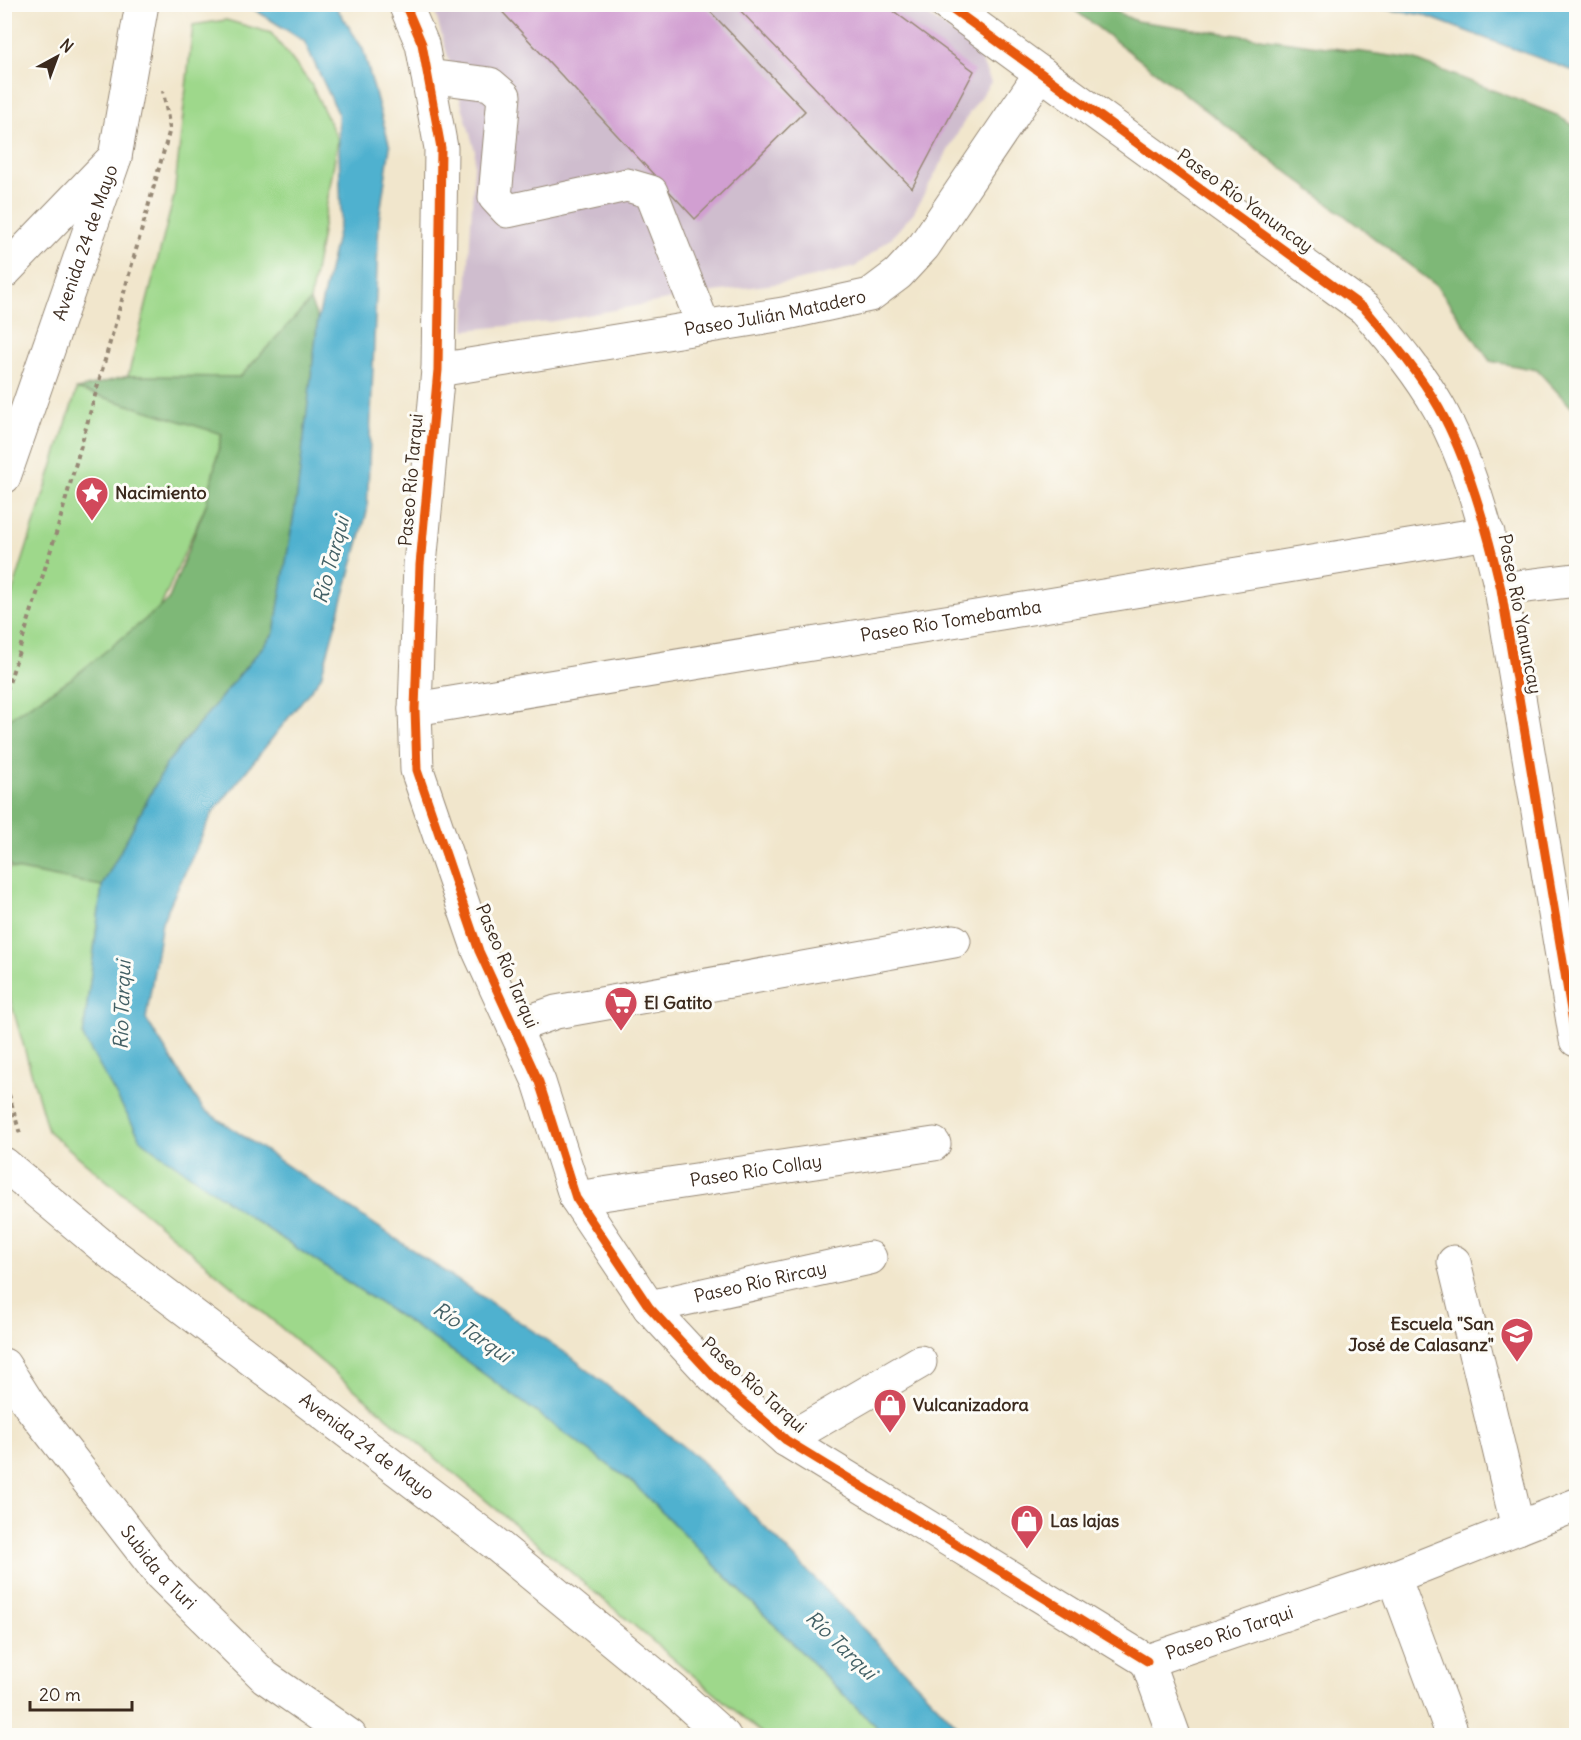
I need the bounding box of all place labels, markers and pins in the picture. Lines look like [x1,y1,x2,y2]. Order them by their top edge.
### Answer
place icon: Nacimiento [74,475,110,522]
place label: Nacimiento [115,481,207,504]
supermarket icon: El Gatito [603,985,639,1032]
place label: El Gatito [644,991,712,1014]
place label: Escuela "San José de Calasanz" [1348,1312,1495,1356]
school or university icon: Escuela "San José de Calasanz" [1499,1316,1535,1363]
shop icon: Vulcanizadora [872,1387,908,1434]
place label: Vulcanizadora [913,1393,1029,1416]
shop icon: Las lajas [1009,1503,1045,1550]
place label: Las lajas [1050,1509,1119,1532]

